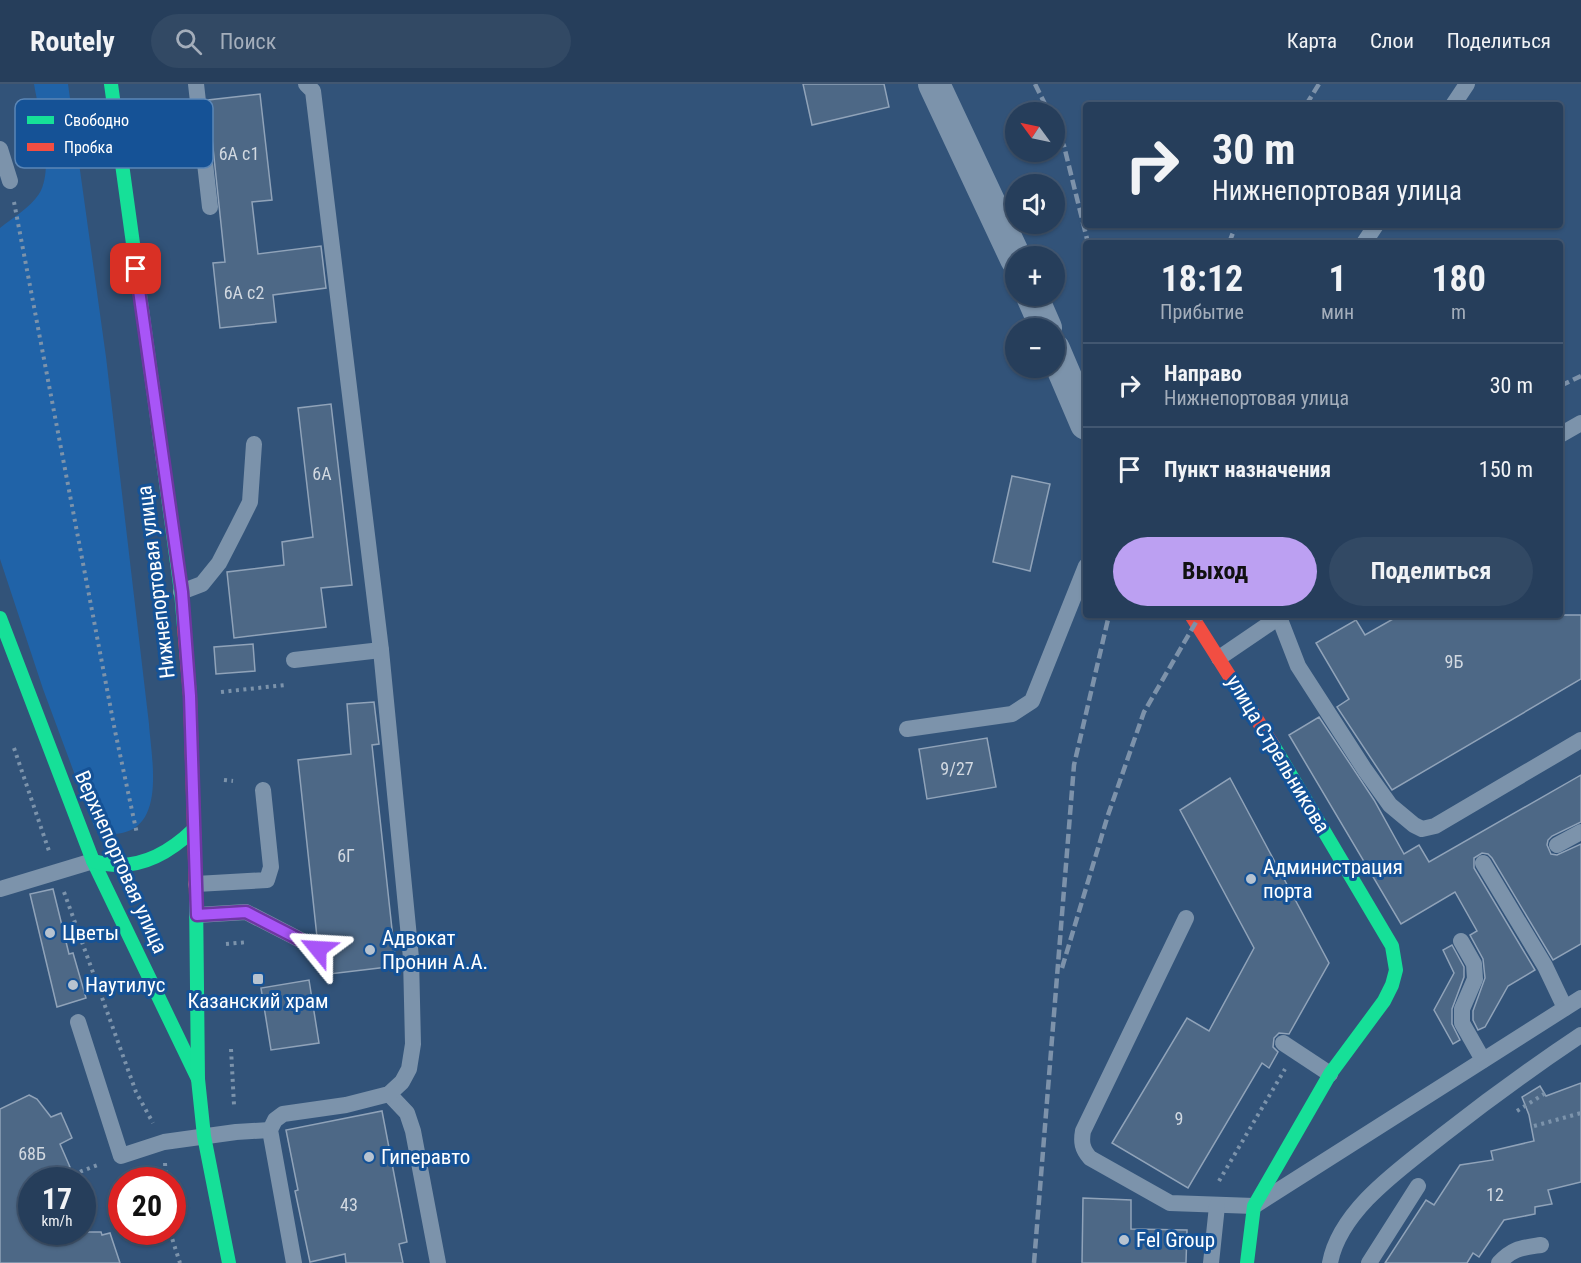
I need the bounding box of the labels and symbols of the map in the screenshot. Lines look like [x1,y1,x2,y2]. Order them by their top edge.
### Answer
legend [15,99,213,168]
north arrow [1005,102,1065,162]
text: Свободно [64,111,129,130]
text: Пробка [64,138,113,157]
house number: 6А с1 [219,143,259,164]
pin [110,243,161,294]
house number: 6А с2 [224,282,264,303]
house number: 6А [312,463,332,484]
street label: Нижнепортовая улица [132,484,180,680]
house number: 9Б [1445,651,1463,672]
street label: улица Стрельникова [1221,671,1335,837]
house number: 9/27 [940,758,974,779]
street label: Верхнепортовая улица [70,767,172,957]
house number: 6Г [337,845,355,866]
place label: Администрация порта [1263,855,1403,903]
marker: Администрация порта [1244,872,1258,886]
position arrow [286,917,350,981]
place label: Цветы [62,921,119,945]
marker: Цветы [43,926,57,940]
place label: Адвокат Пронин А.А. [382,926,488,974]
marker: Адвокат Пронин А.А. [363,943,377,957]
marker: Казанский храм [251,972,265,986]
place label: Наутилус [85,973,165,997]
marker: Наутилус [66,978,80,992]
place label: Казанский храм [187,989,329,1013]
house number: 9 [1175,1108,1183,1129]
house number: 68Б [18,1143,46,1164]
place label: Гиперавто [381,1145,470,1169]
marker: Гиперавто [362,1150,376,1164]
speed limit sign: 20 [108,1167,186,1245]
house number: 12 [1486,1184,1504,1205]
house number: 43 [340,1194,358,1215]
place label: Fel Group [1136,1228,1215,1252]
marker: Fel Group [1117,1233,1131,1247]

